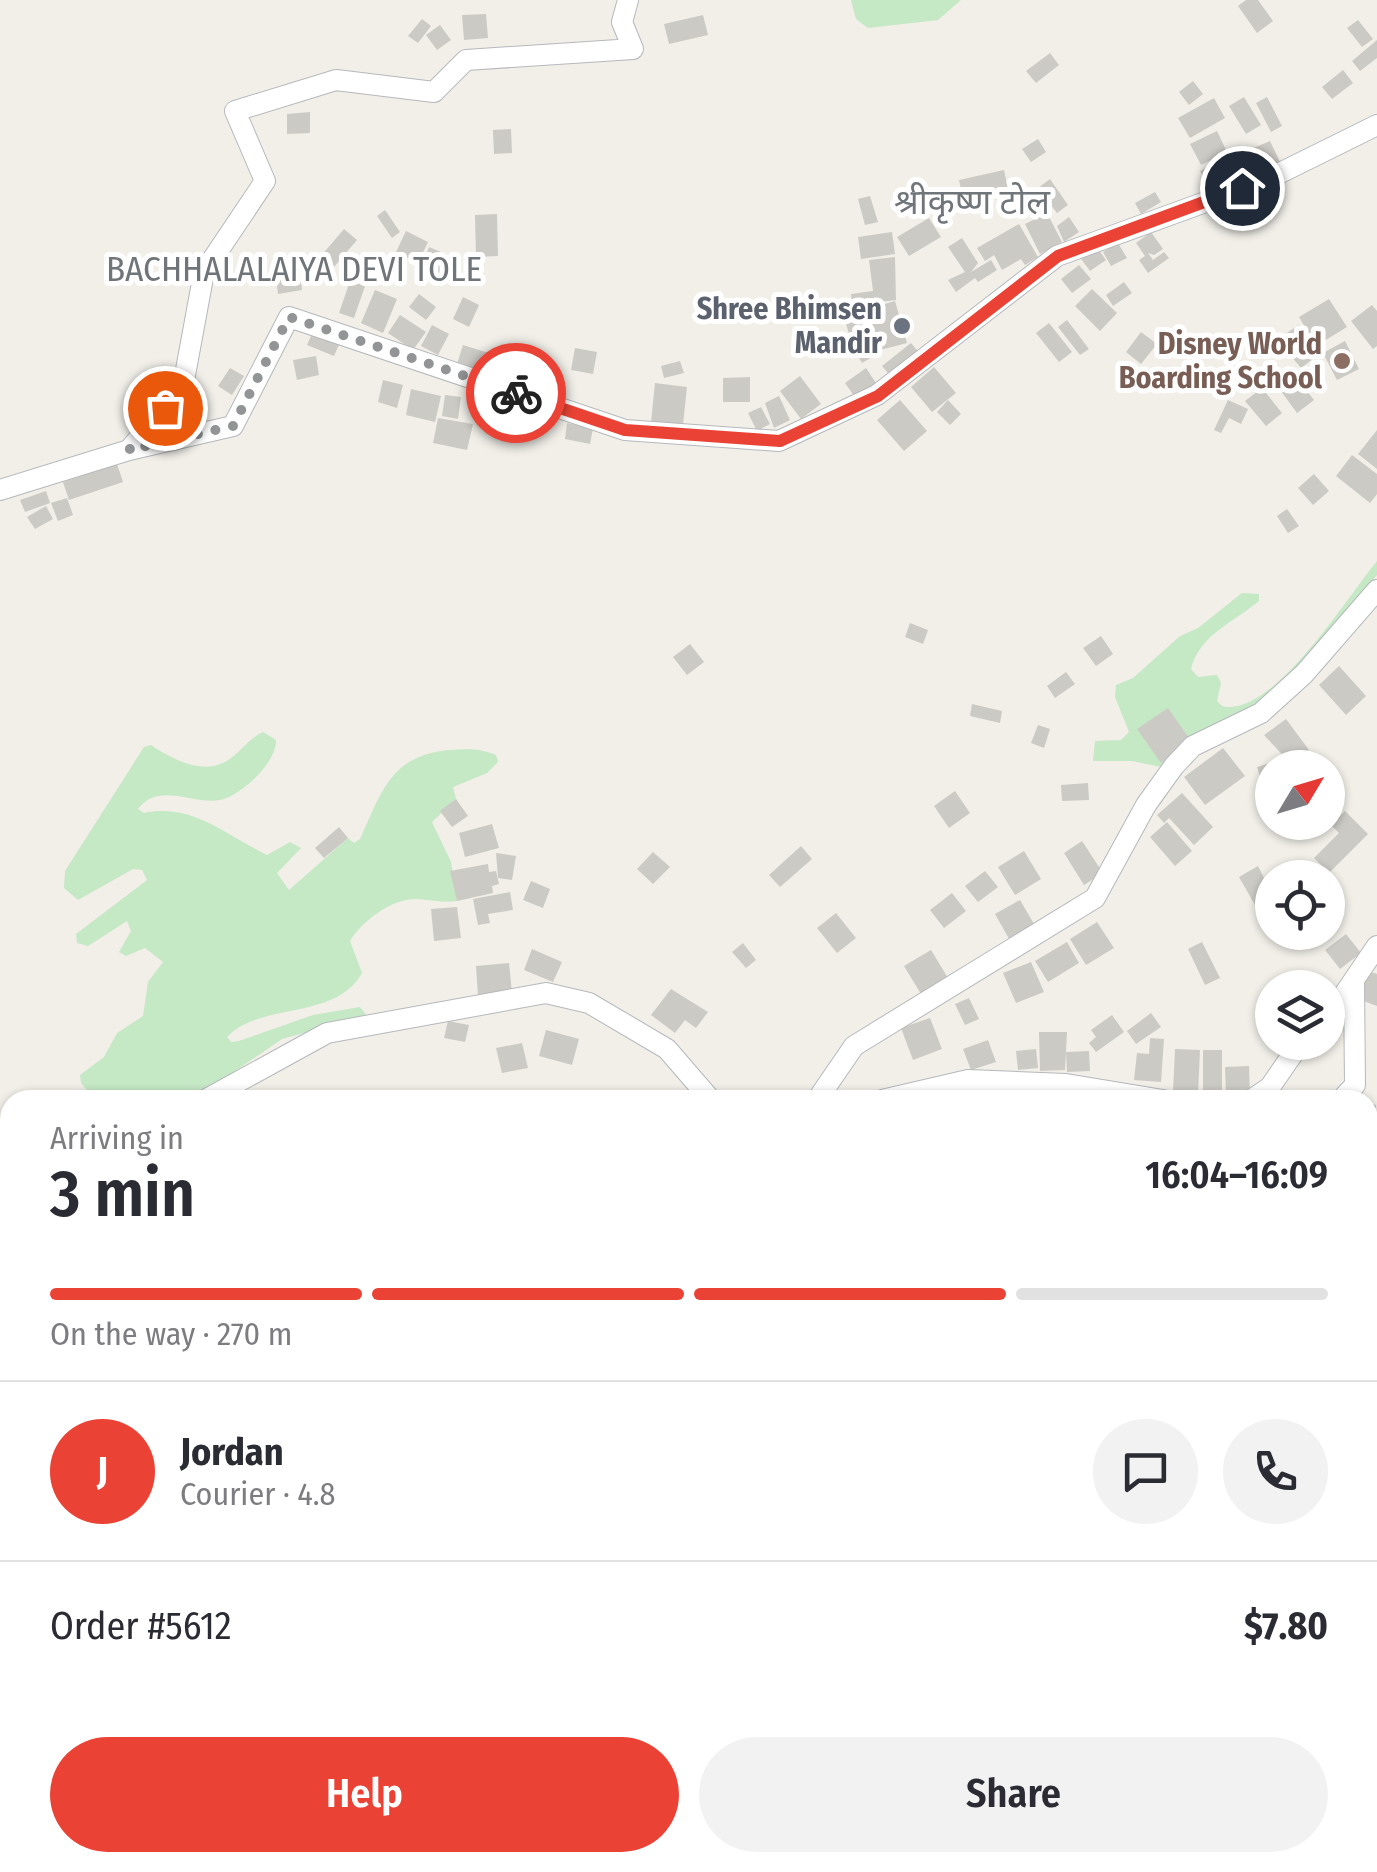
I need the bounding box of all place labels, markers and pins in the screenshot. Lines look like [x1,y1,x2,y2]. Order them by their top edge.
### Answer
pin [1200,146,1285,231]
place label: Shree Bhimsen Mandir [697,291,883,361]
marker: Shree Bhimsen Mandir [891,315,913,337]
place label: Disney World Boarding School [1119,326,1323,396]
marker: Disney World Boarding School [1331,350,1353,372]
pin [123,366,208,451]

